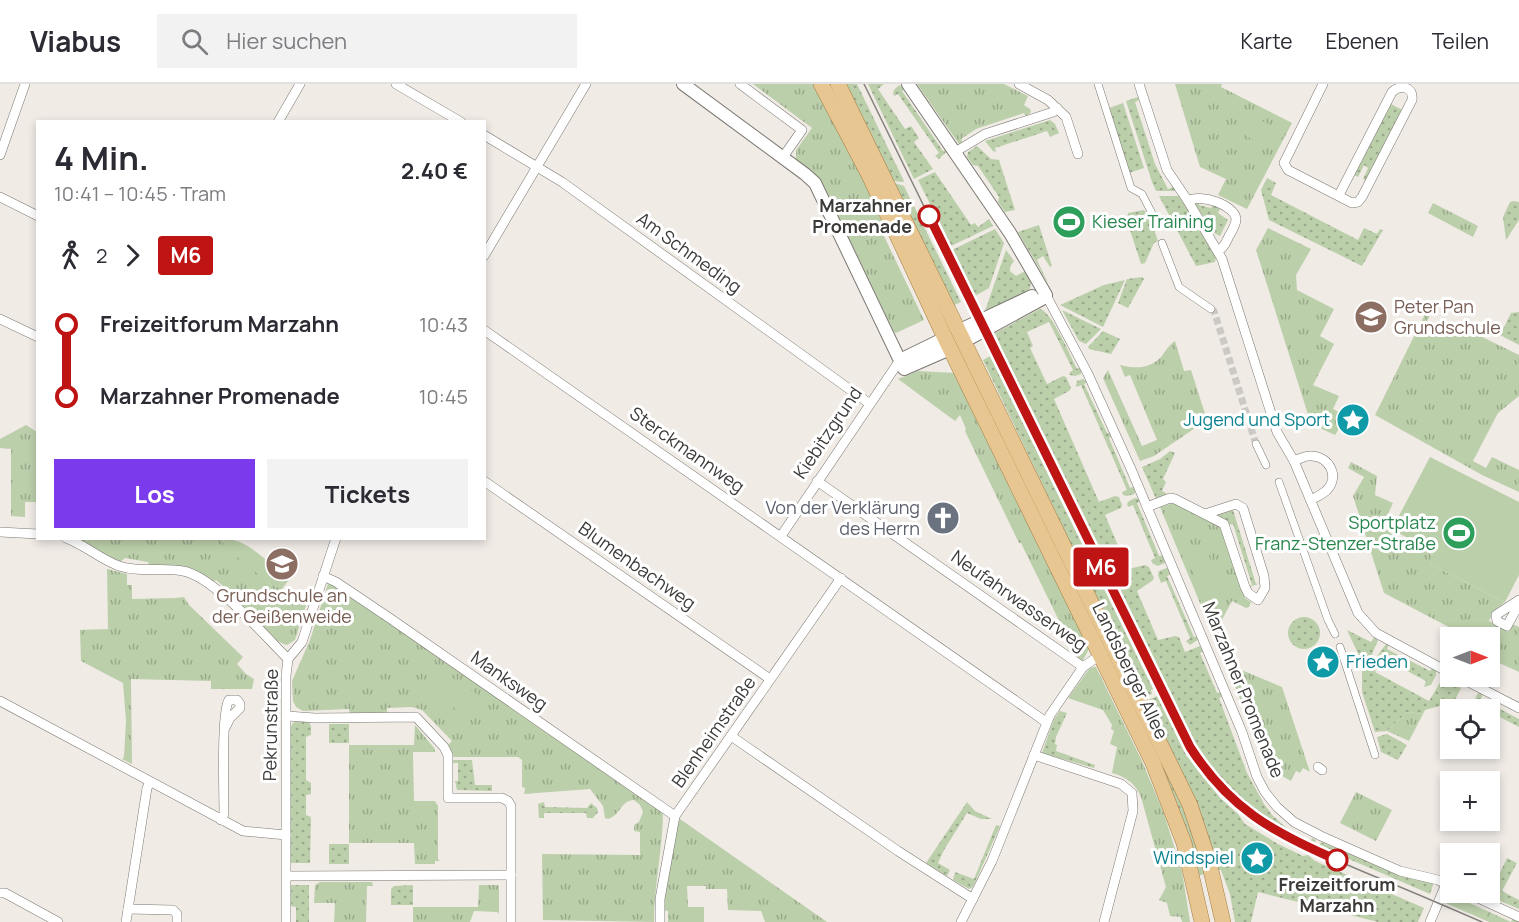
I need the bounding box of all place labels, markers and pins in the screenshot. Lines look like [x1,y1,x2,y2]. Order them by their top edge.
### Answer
place label: Marzahner Promenade [812,193,912,238]
sports icon: Kieser Training [1051,204,1087,240]
marker: Marzahner Promenade [918,205,940,227]
place label: Kieser Training [1092,209,1214,233]
place label: Peter Pan Grundschule [1394,294,1501,339]
school or university icon: Peter Pan Grundschule [1353,299,1389,335]
place icon: Jugend und Sport [1335,402,1371,438]
place label: Jugend und Sport [1183,407,1330,431]
place label: Von der Verklärung des Herrn [766,495,920,540]
church icon: Von der Verklärung des Herrn [925,500,961,536]
place label: Sportplatz Franz-Stenzer-Straße [1255,510,1436,555]
sports icon: Sportplatz Franz-Stenzer-Straße [1441,515,1477,551]
school or university icon: Grundschule an der Geißenweide [264,546,300,582]
place label: Grundschule an der Geißenweide [212,583,352,628]
place icon: Frieden [1305,644,1341,680]
place label: Frieden [1346,649,1408,673]
place icon: Windspiel [1239,840,1275,876]
place label: Windspiel [1153,845,1234,869]
marker: Freizeitforum Marzahn [1326,849,1348,871]
place label: Freizeitforum Marzahn [1278,872,1396,917]

